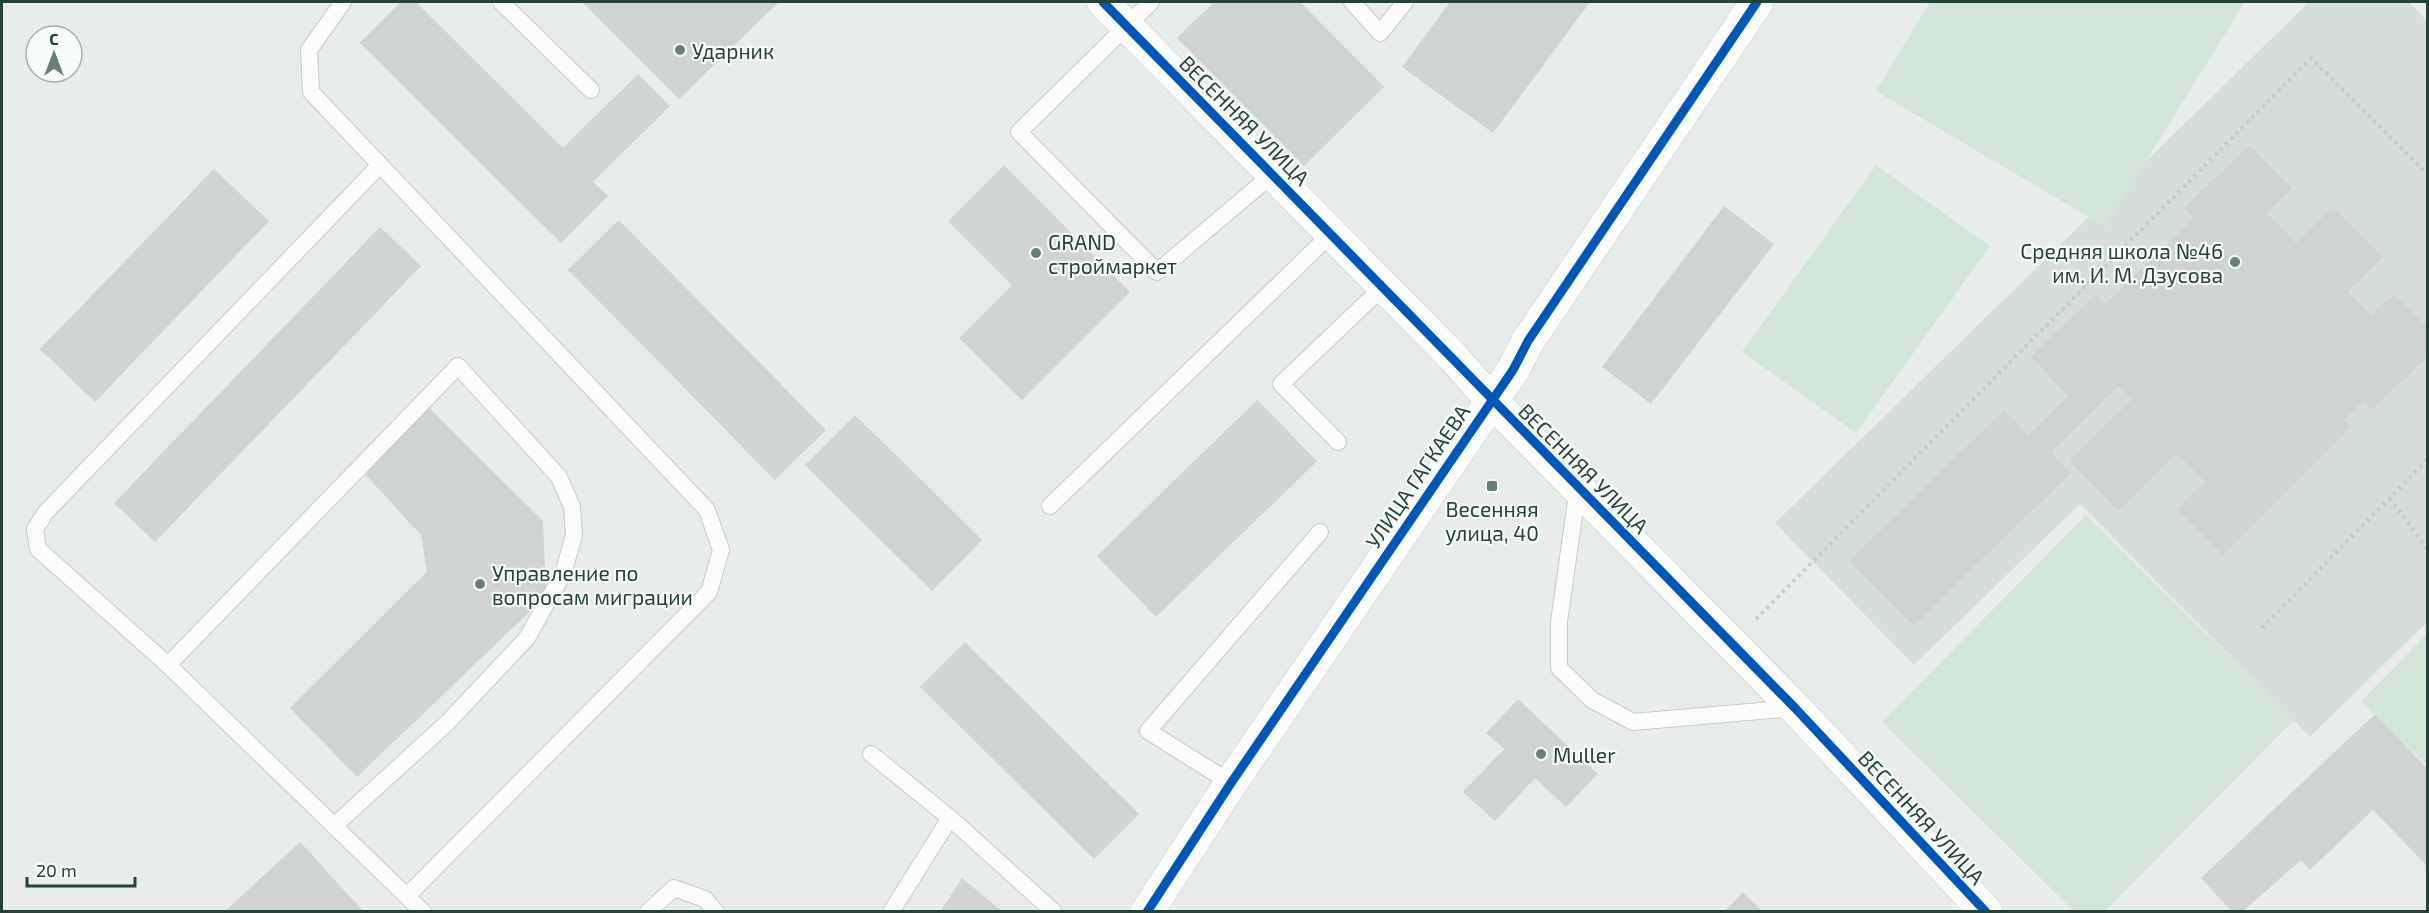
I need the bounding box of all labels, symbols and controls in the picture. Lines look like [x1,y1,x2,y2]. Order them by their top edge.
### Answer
north arrow [24,24,84,84]
text: С [49,29,59,48]
place label: Ударник [692,38,774,63]
marker: Ударник [673,43,687,57]
street label: ВЕСЕННЯЯ УЛИЦА [1175,50,1315,190]
place label: GRAND строймаркет [1048,229,1177,278]
place label: Средняя школа №46 им. И. М. Дзусова [2020,238,2223,288]
marker: GRAND строймаркет [1029,246,1043,260]
marker: Средняя школа №46 им. И. М. Дзусова [2228,255,2242,269]
street label: ВЕСЕННЯЯ УЛИЦА [1514,398,1654,538]
street label: УЛИЦА ГАГКАЕВА [1360,399,1474,553]
marker: Весенняя улица, 40 [1485,479,1499,493]
place label: Весенняя улица, 40 [1445,496,1539,546]
place label: Управление по вопросам миграции [492,560,693,609]
marker: Управление по вопросам миграции [473,577,487,591]
place label: Muller [1553,742,1616,767]
street label: ВЕСЕННЯЯ УЛИЦА [1854,745,1990,889]
marker: Muller [1534,747,1548,761]
scale bar [27,850,135,888]
text: 20 m [36,859,77,881]

